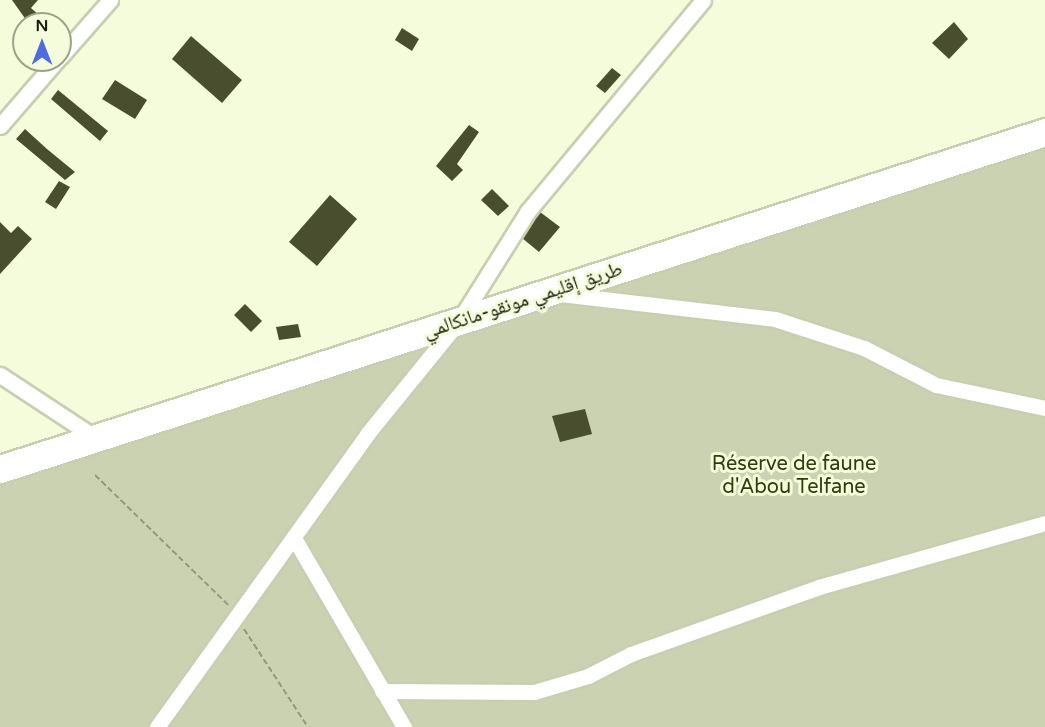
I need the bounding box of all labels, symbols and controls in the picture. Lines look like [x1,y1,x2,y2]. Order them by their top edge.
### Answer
north arrow [12,12,72,72]
text: N [36,16,48,36]
street label: طريق إقليمي مونقو-مانكالمي [420,257,626,345]
park label: Réserve de faune d'Abou Telfane [712,453,876,500]

